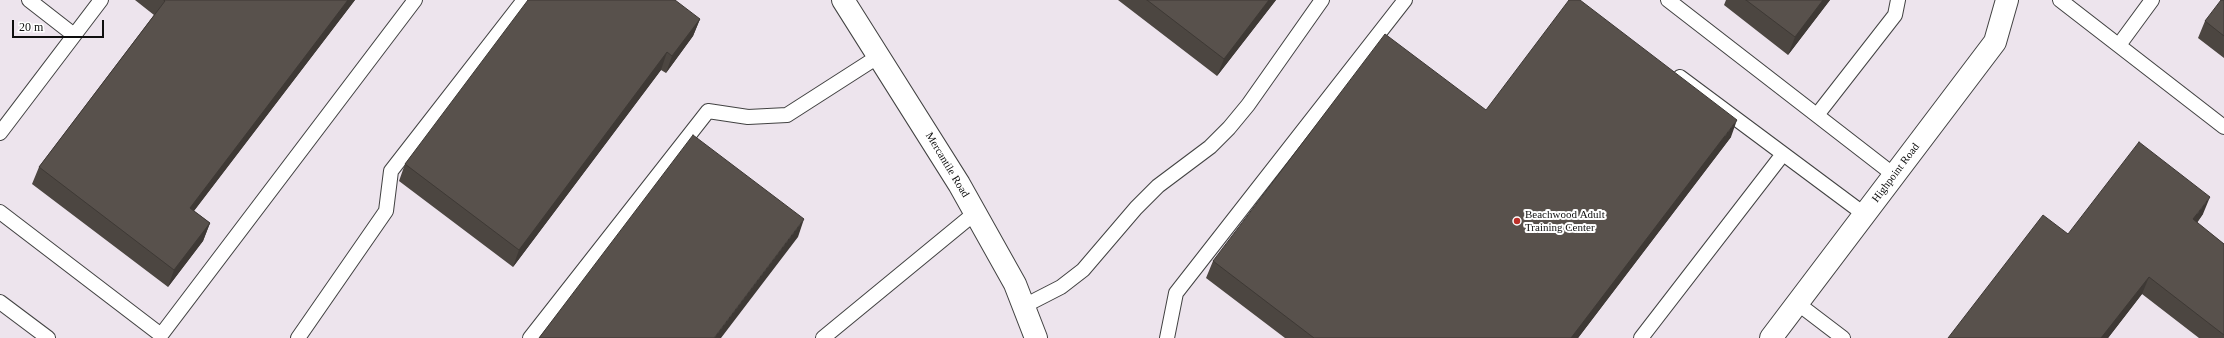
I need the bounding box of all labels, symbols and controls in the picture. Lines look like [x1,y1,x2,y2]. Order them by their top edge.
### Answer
scale bar [14,12,106,38]
text: 20 m [19,20,43,34]
street label: Mercantile Road [922,130,972,200]
street label: Highpoint Road [1869,141,1923,205]
place label: Beachwood Adult Training Center [1525,208,1605,234]
marker: Beachwood Adult Training Center [1512,216,1522,226]

